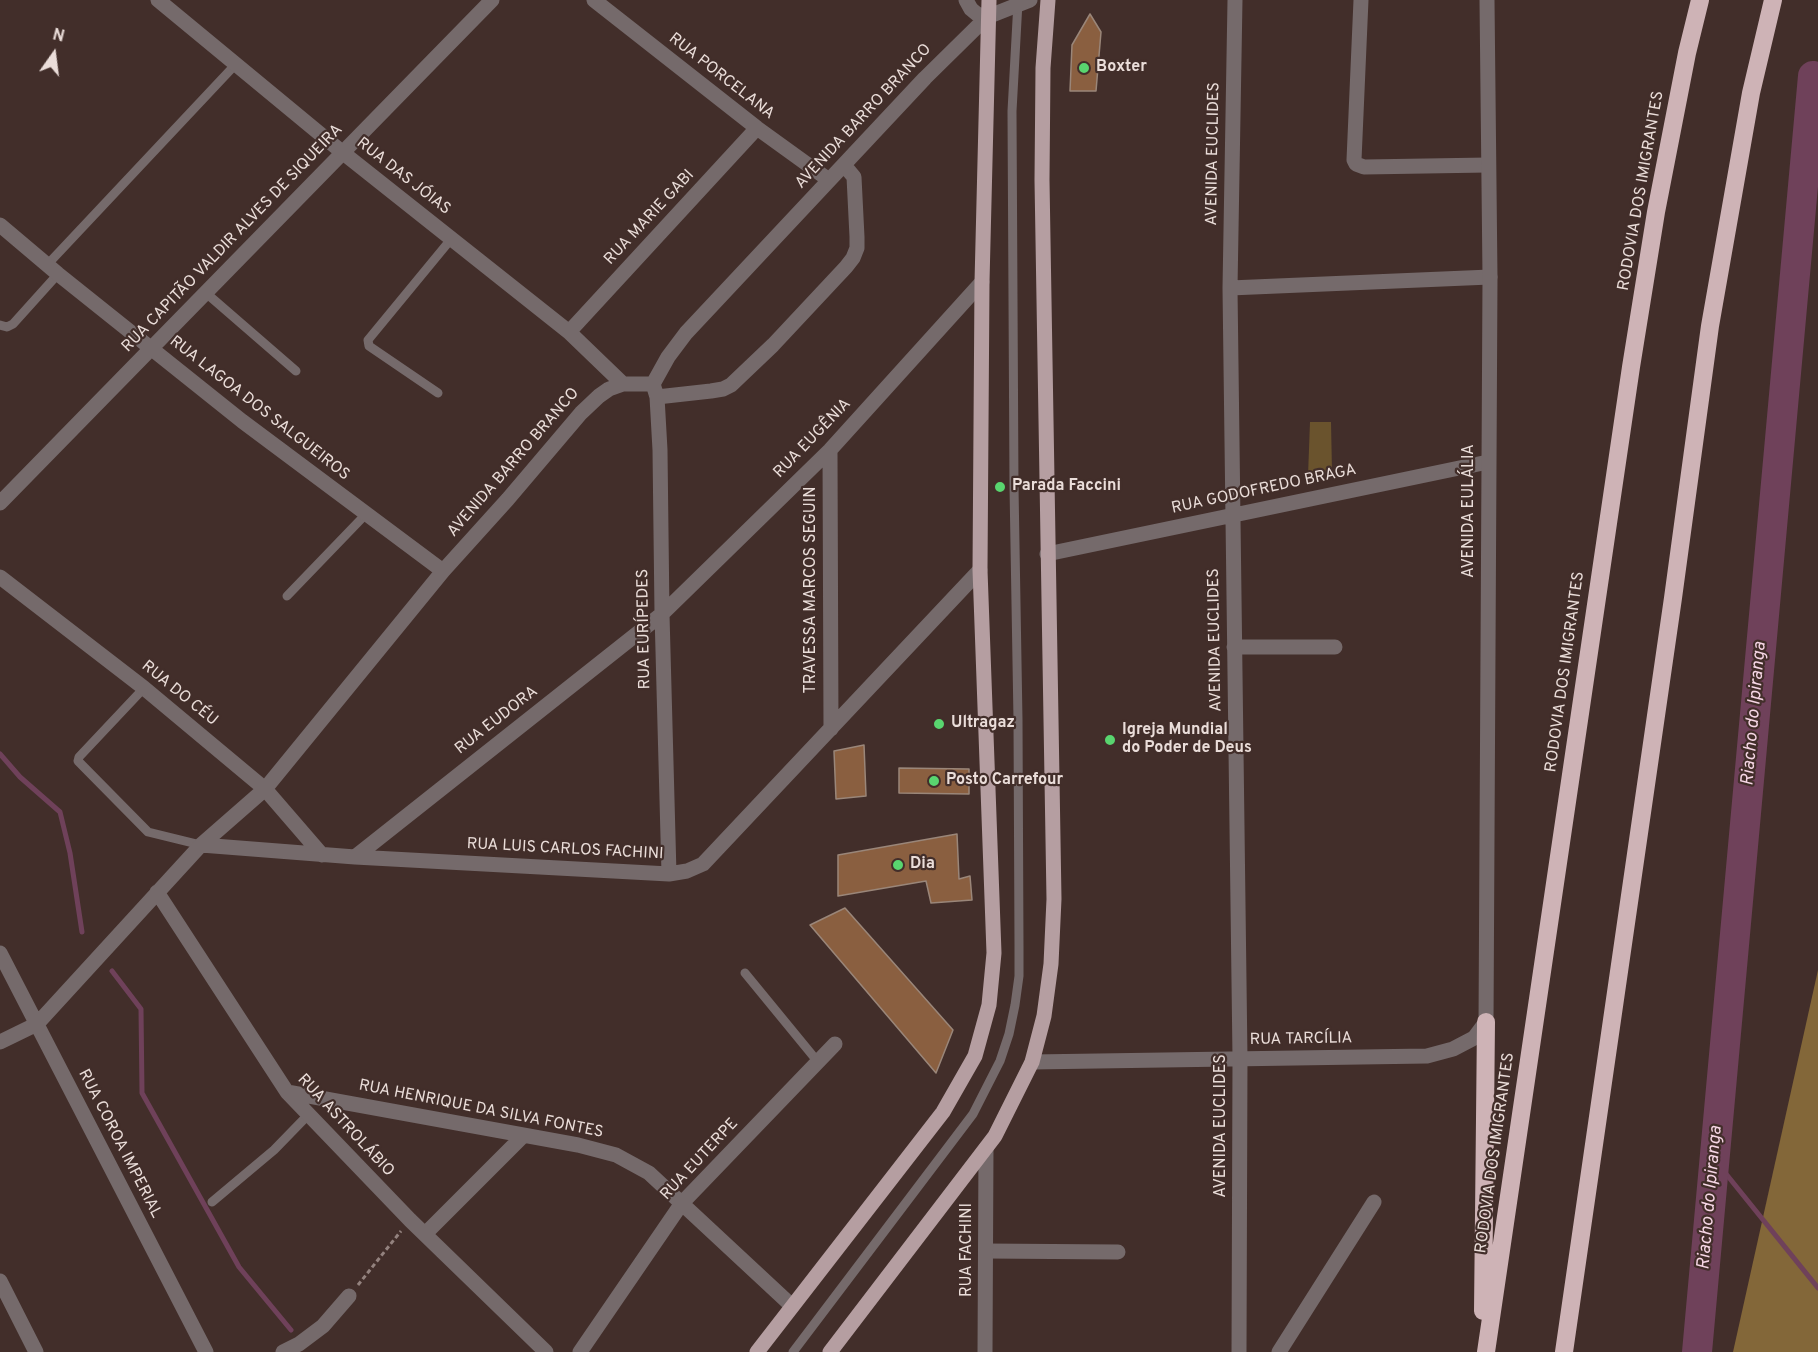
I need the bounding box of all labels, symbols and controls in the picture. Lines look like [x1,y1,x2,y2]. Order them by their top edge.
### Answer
north arrow [24,24,84,84]
text: N [50,25,66,48]
street label: RUA PORCELANA [664,30,778,124]
street label: AVENIDA BARRO BRANCO [792,41,936,193]
place label: Boxter [1096,58,1147,78]
marker: Boxter [1077,61,1091,75]
street label: AVENIDA EUCLIDES [1203,82,1225,226]
street label: RODOVIA DOS IMIGRANTES [1615,90,1669,292]
street label: RUA CAPITÃO VALDIR ALVES DE SIQUEIRA [119,121,347,357]
street label: RUA DAS JÓIAS [352,134,454,220]
street label: RUA MARIE GABI [601,166,699,270]
street label: RUA LAGOA DOS SALGUEIROS [165,333,353,485]
street label: AVENIDA BARRO BRANCO [444,385,584,541]
street label: RUA EUGÊNIA [770,395,856,483]
street label: AVENIDA EULÁLIA [1460,444,1480,578]
street label: RUA GODOFREDO BRAGA [1170,461,1358,519]
place label: Parada Faccini [1012,477,1121,497]
marker: Parada Faccini [993,480,1007,494]
street label: TRAVESSA MARCOS SEGUIN [802,487,822,693]
street label: AVENIDA EUCLIDES [1205,568,1227,712]
street label: RUA EURÍPEDES [634,569,656,689]
street label: RODOVIA DOS IMIGRANTES [1542,570,1590,774]
water label: Riacho do Ipiranga [1738,641,1772,787]
street label: RUA DO CÉU [137,657,221,731]
street label: RUA EUDORA [452,683,542,759]
place label: Ultragaz [951,714,1015,734]
marker: Ultragaz [932,717,946,731]
place label: Igreja Mundial do Poder de Deus [1122,721,1252,759]
marker: Igreja Mundial do Poder de Deus [1103,733,1117,747]
place label: Posto Carrefour [946,771,1063,791]
marker: Posto Carrefour [927,774,941,788]
street label: RUA LUIS CARLOS FACHINI [466,835,664,865]
place label: Dia [910,855,935,875]
marker: Dia [891,858,905,872]
street label: RUA TARCÍLIA [1249,1030,1353,1050]
street label: RODOVIA DOS IMIGRANTES [1472,1051,1520,1255]
street label: AVENIDA EUCLIDES [1212,1054,1232,1198]
street label: RUA COROA IMPERIAL [73,1066,165,1222]
street label: RUA ASTROLÁBIO [293,1071,397,1181]
street label: RUA HENRIQUE DA SILVA FONTES [357,1077,605,1143]
street label: RUA EUTERPE [657,1115,743,1205]
water label: Riacho do Ipiranga [1694,1125,1728,1271]
street label: RUA FACHINI [958,1203,978,1297]

